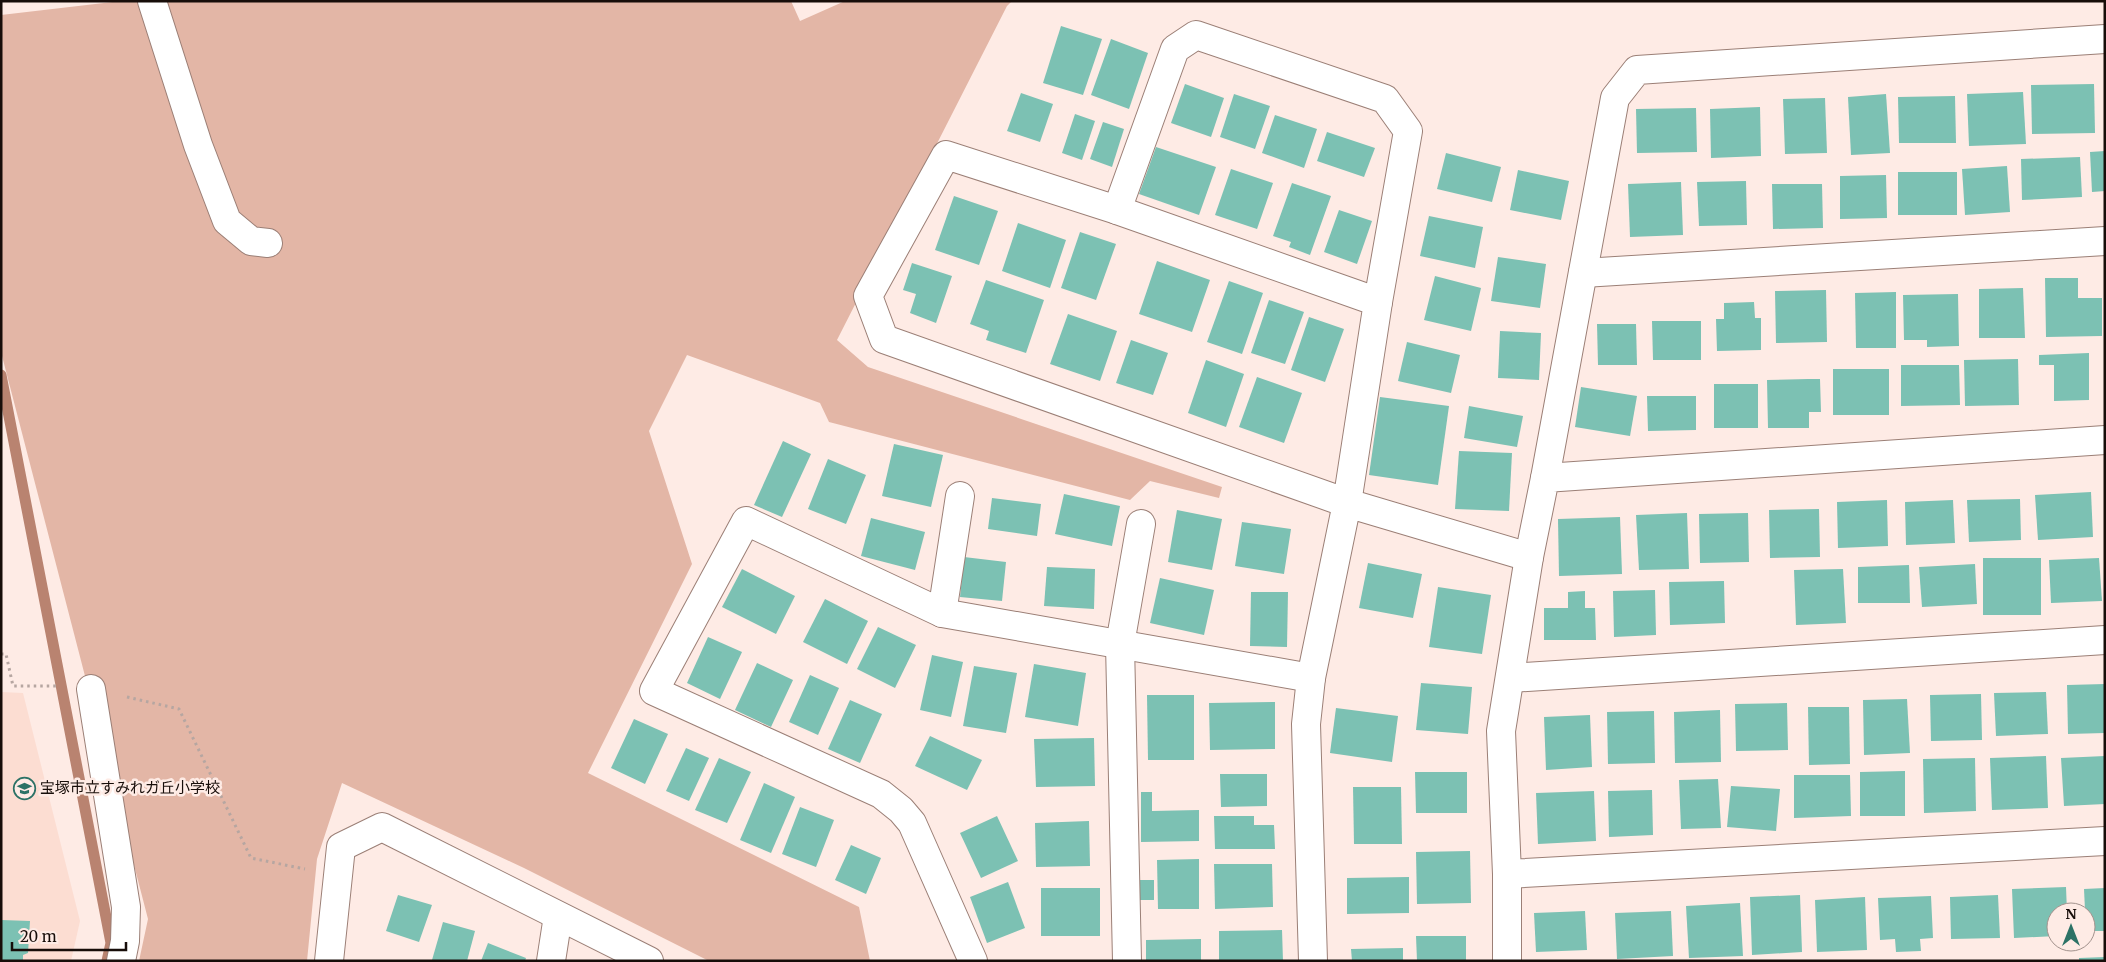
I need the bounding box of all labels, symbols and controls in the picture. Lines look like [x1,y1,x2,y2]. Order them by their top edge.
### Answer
school or university icon: 宝塚市立すみれガ丘小学校 [12,776,36,800]
place label: 宝塚市立すみれガ丘小学校 [40,778,220,797]
north arrow [2046,902,2096,952]
text: N [2065,905,2077,923]
scale bar [12,920,126,952]
text: 20 m [20,927,57,946]

